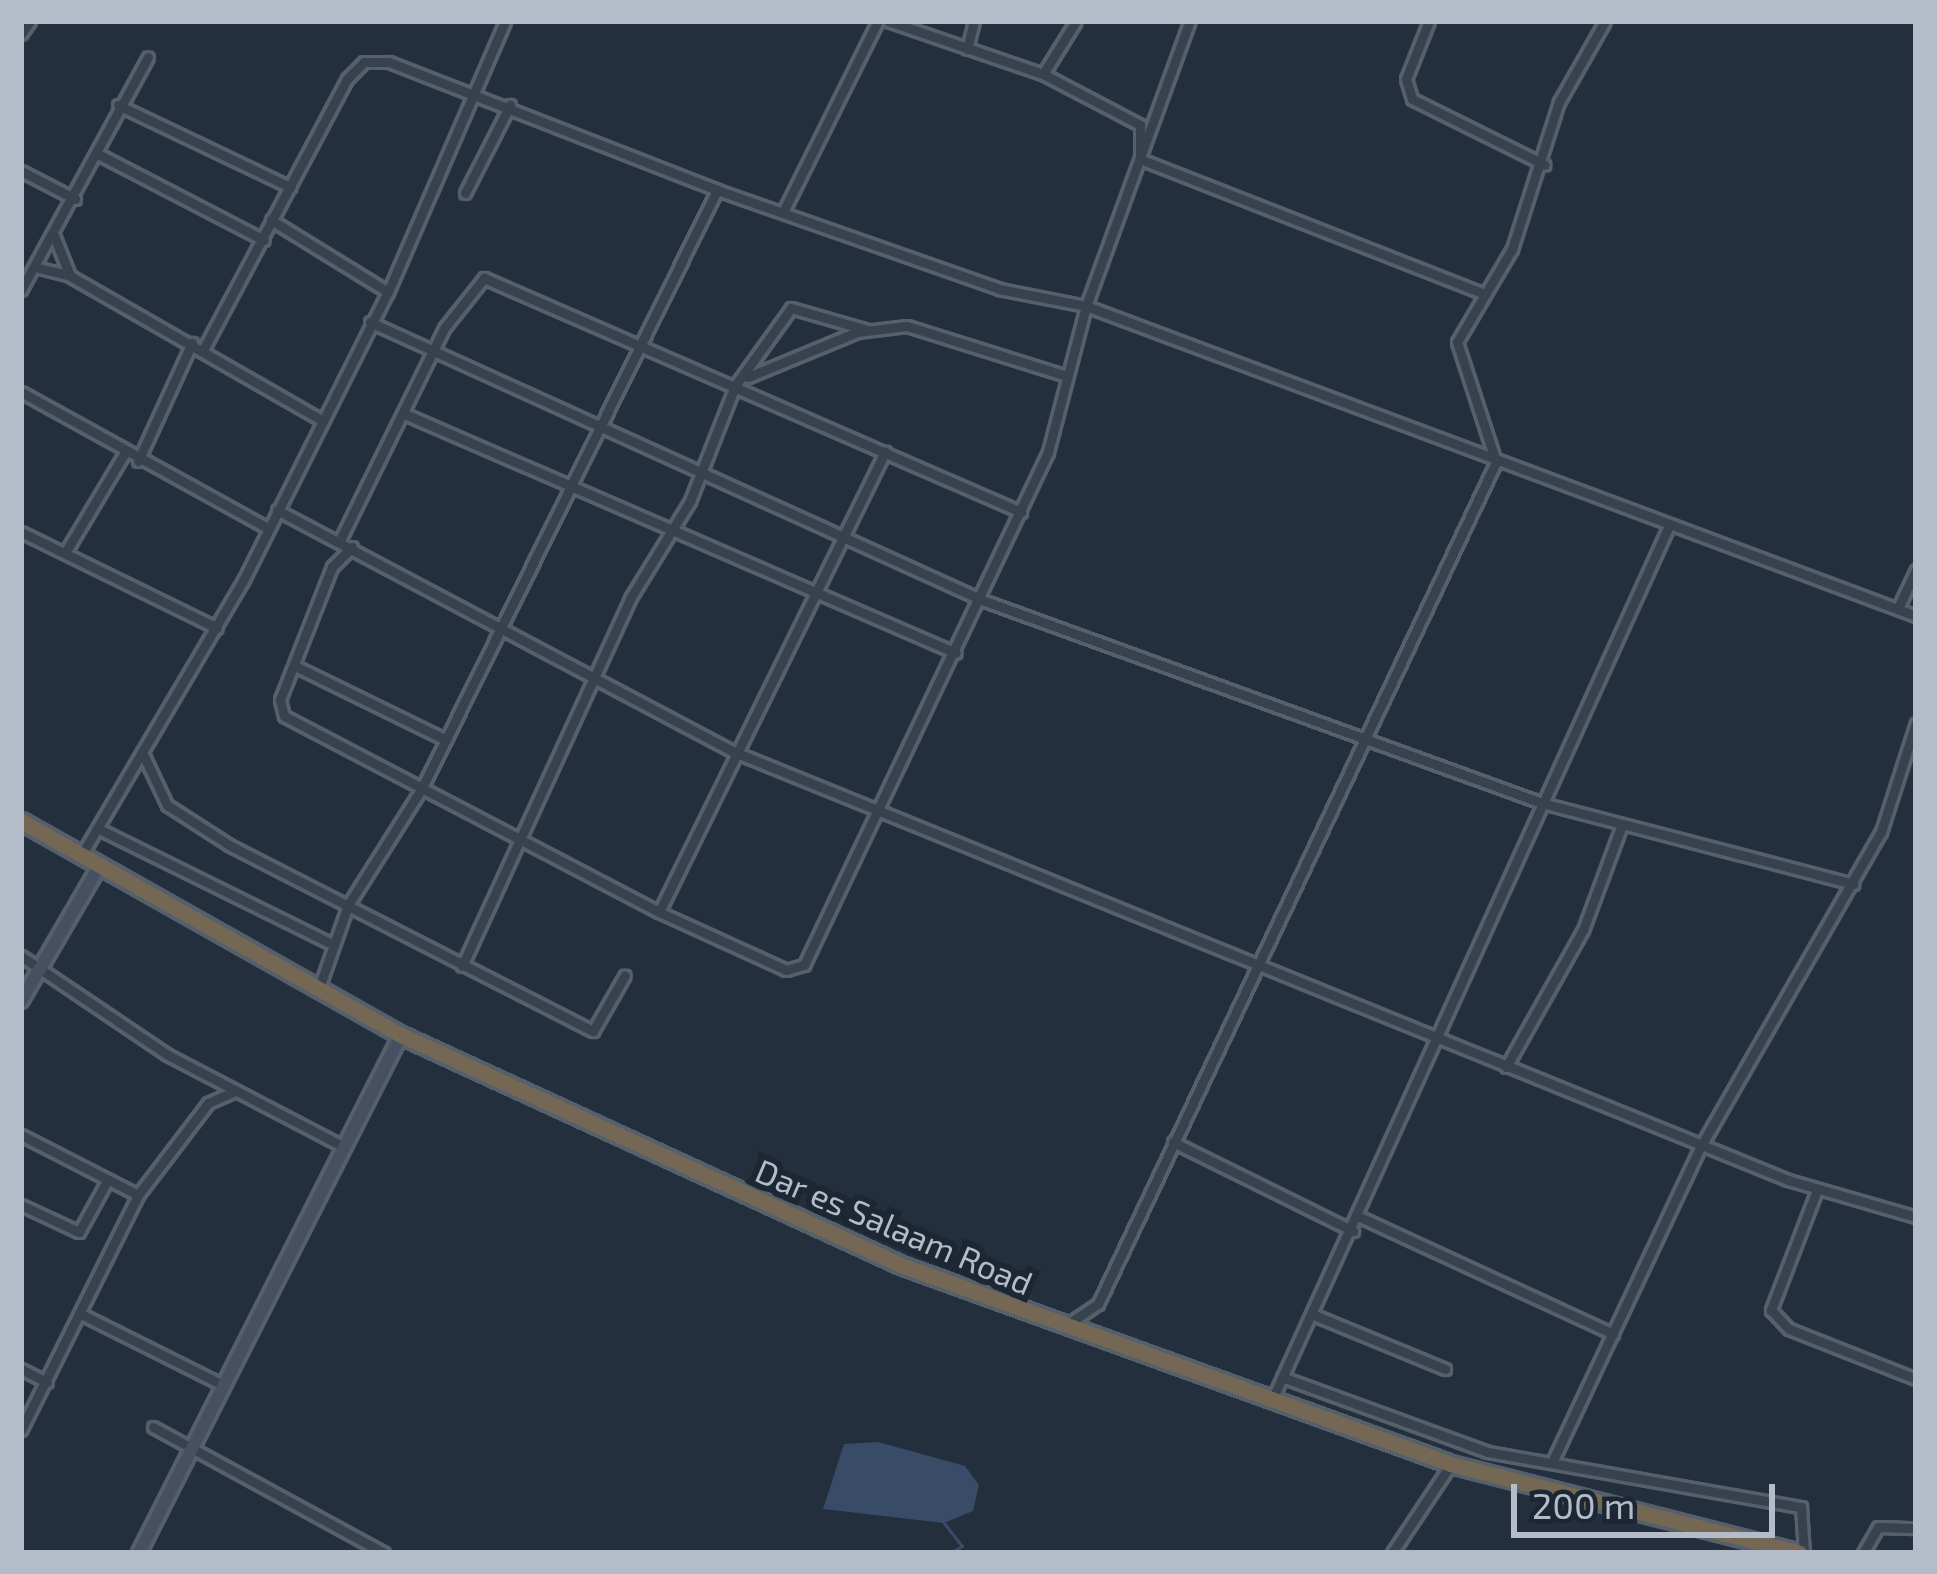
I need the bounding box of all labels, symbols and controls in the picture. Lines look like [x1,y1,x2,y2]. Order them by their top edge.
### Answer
street label: Dar es Salaam Road [749,1151,1039,1303]
scale bar [1517,1460,1781,1534]
text: 200 m [1532,1483,1635,1526]

